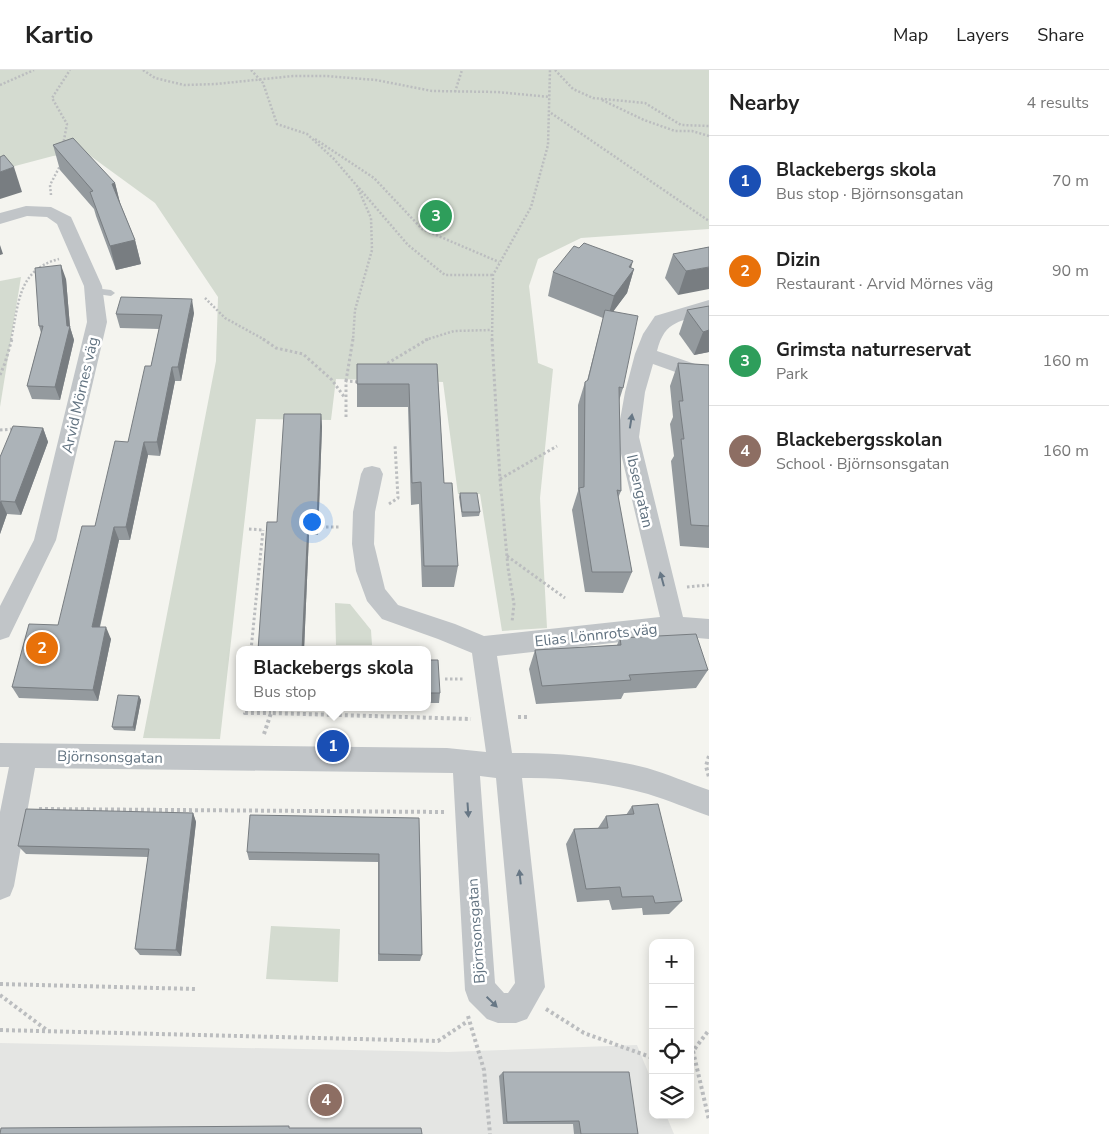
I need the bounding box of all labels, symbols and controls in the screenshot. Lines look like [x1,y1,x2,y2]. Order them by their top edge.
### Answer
text: Kartio [25,19,93,51]
text: Map [893,23,928,47]
text: Layers [956,23,1009,47]
text: Share [1037,23,1084,47]
text: Nearby [729,89,799,117]
text: 4 results [1027,92,1089,114]
text: Blackebergs skola [776,157,936,183]
text: 1 [740,170,750,192]
text: 70 m [1052,170,1089,192]
text: Bus stop · Björnsonsgatan [776,183,964,205]
pin: 3 [420,197,452,235]
text: Dizin [776,247,820,273]
text: 2 [740,260,750,282]
text: 90 m [1052,260,1089,282]
text: Restaurant · Arvid Mörnes väg [776,273,993,295]
street label: Arvid Mörnes väg [57,335,103,455]
text: Grimsta naturreservat [776,337,971,363]
text: 3 [740,350,750,372]
text: 160 m [1042,350,1089,372]
text: Park [776,363,808,385]
one-way arrow [627,412,635,428]
text: Blackebergsskolan [776,427,942,453]
text: 4 [740,440,750,462]
text: 160 m [1042,440,1089,462]
street label: Ibsengatan [622,452,658,530]
text: School · Björnsonsgatan [776,453,949,475]
your location [299,509,325,535]
one-way arrow [657,572,665,587]
street label: Elias Lönnrots väg [534,619,658,651]
pin: 2 [26,629,58,667]
popup [236,646,431,711]
text: Blackebergs skola [253,655,414,681]
text: Bus stop [253,681,316,703]
pin: 1 [317,727,349,765]
street label: Björnsonsgatan [57,746,163,768]
one-way arrow [465,802,473,818]
one-way arrow [516,869,524,885]
street label: Björnsonsgatan [462,878,490,984]
map controls [649,939,694,1119]
button: + [649,939,694,984]
button: − [649,984,694,1029]
one-way arrow [485,996,497,1008]
button: locate [649,1029,694,1074]
button: layers [649,1074,694,1119]
pin: 4 [310,1081,342,1119]

